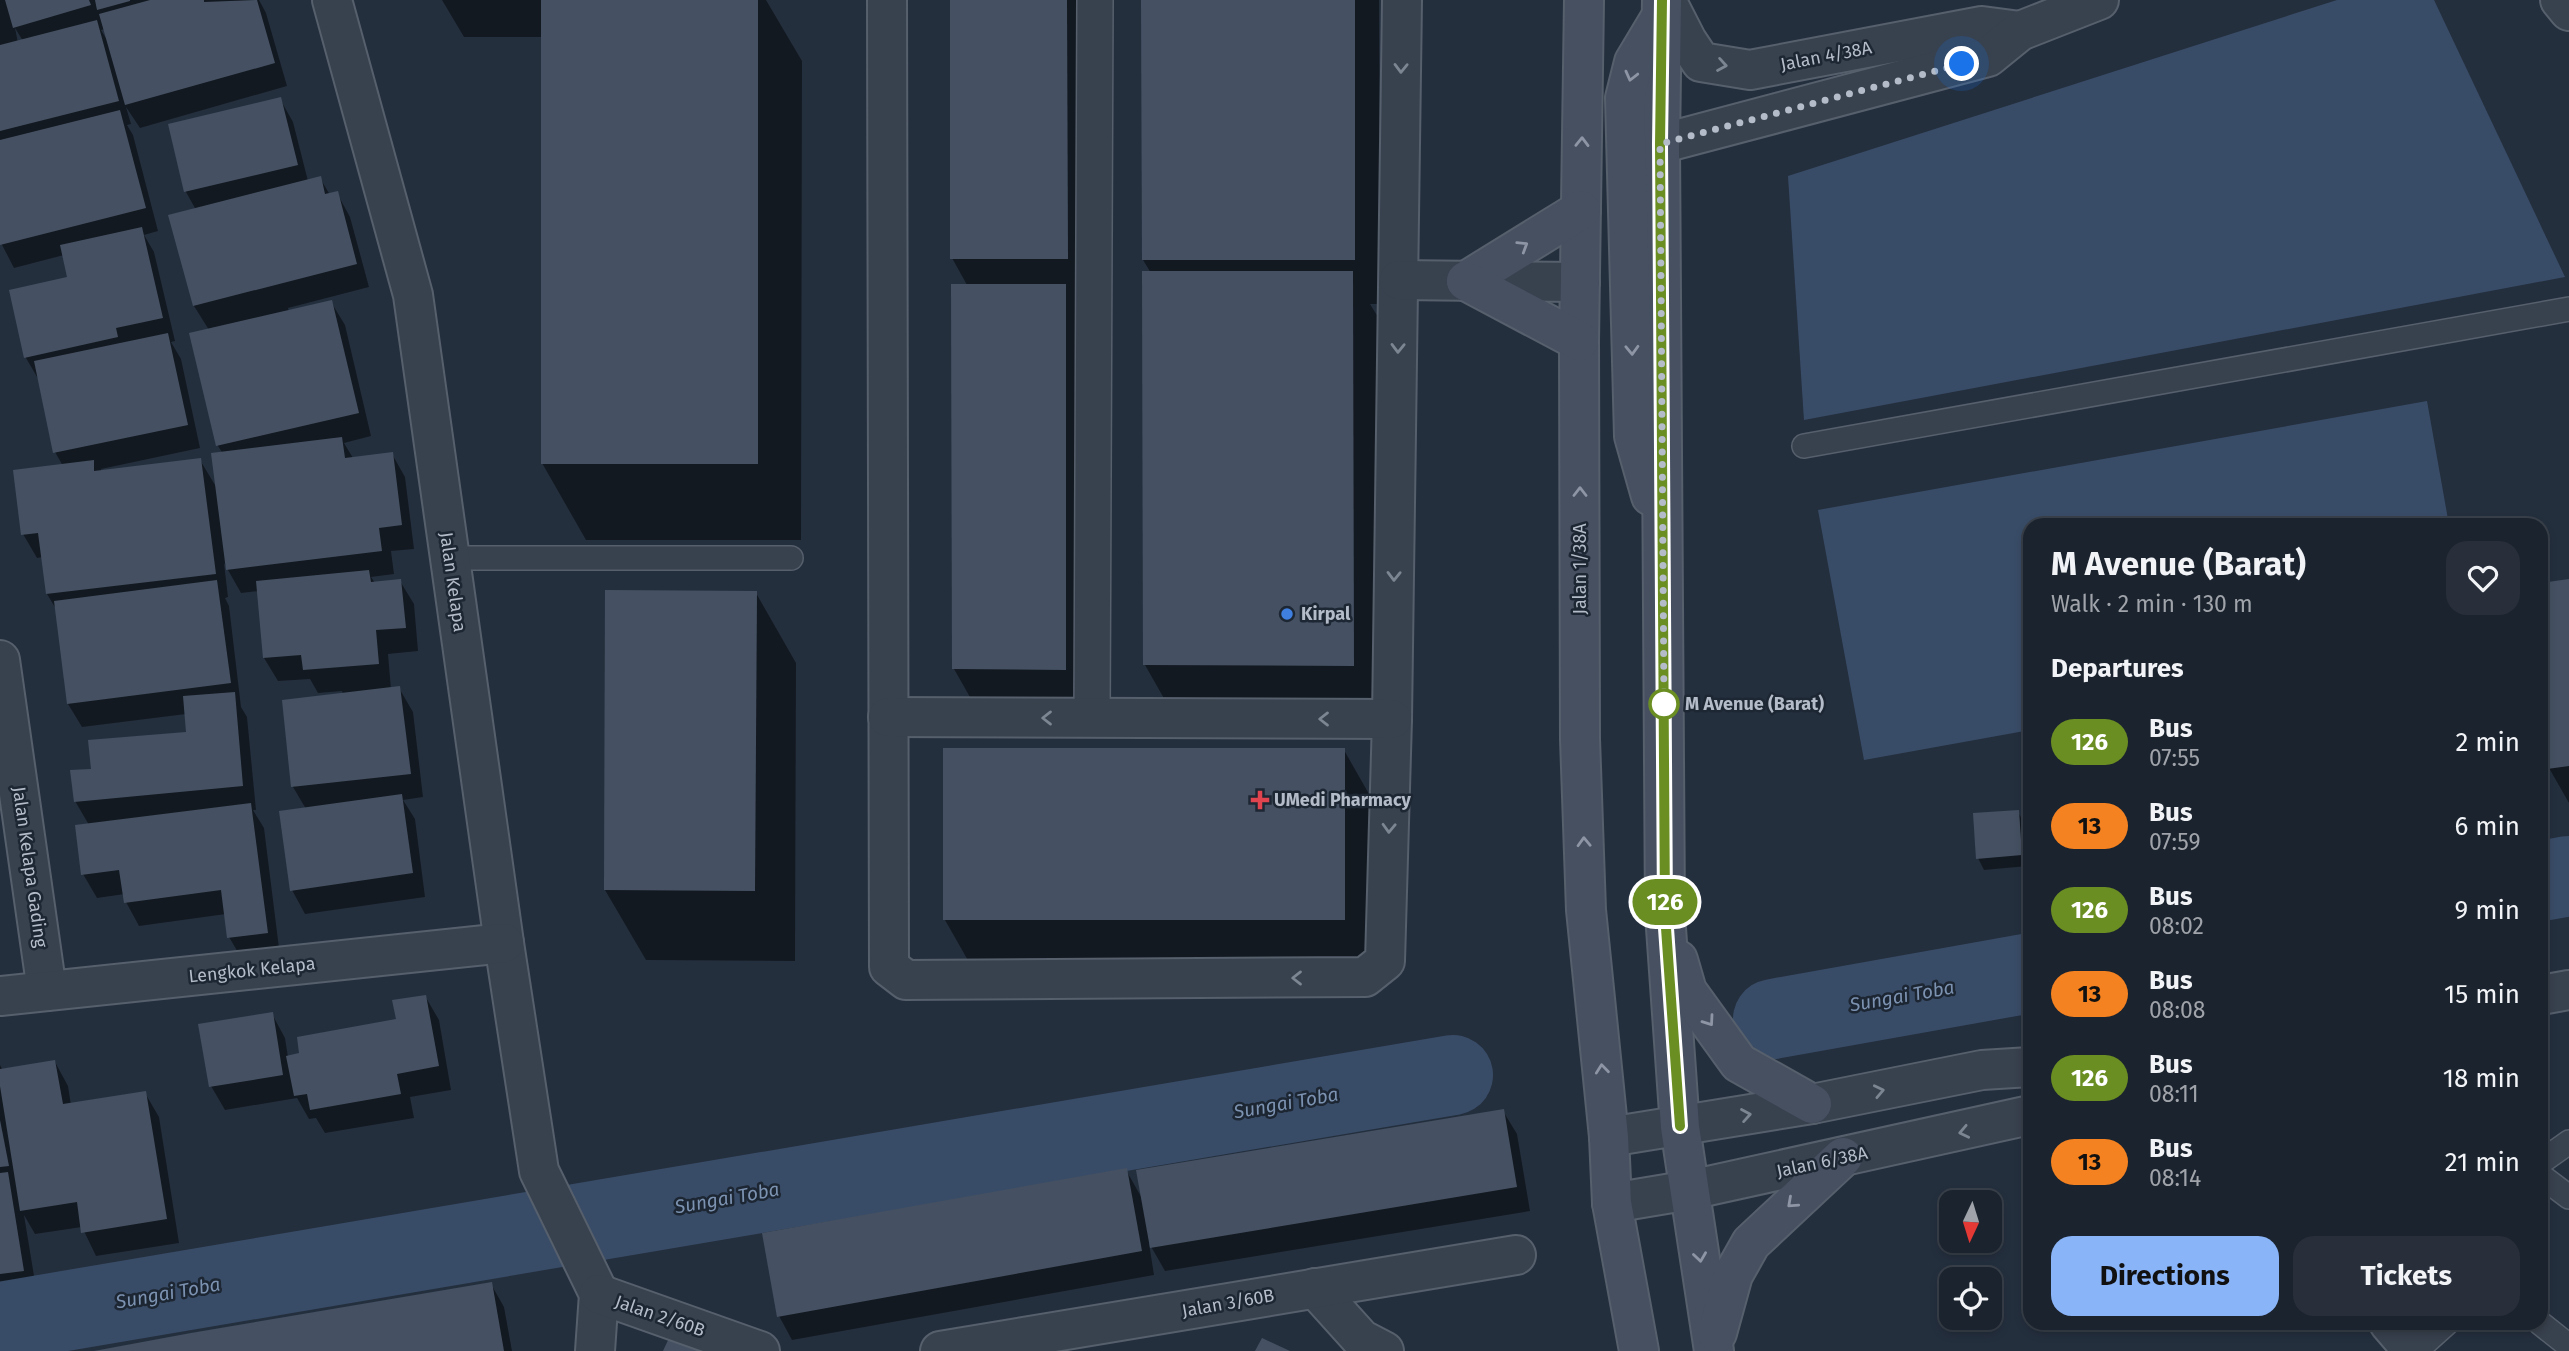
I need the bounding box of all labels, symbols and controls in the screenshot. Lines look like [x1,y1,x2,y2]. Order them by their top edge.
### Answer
street label: Jalan 4/38A [1778,36,1874,76]
your location [1944,46,1979,81]
one-way arrow [1716,57,1728,72]
one-way arrow [1393,63,1409,74]
one-way arrow [1625,70,1639,82]
one-way arrow [1574,136,1590,147]
one-way arrow [1516,241,1529,254]
one-way arrow [1390,343,1405,354]
one-way arrow [1624,345,1639,356]
one-way arrow [1572,486,1588,497]
street label: Jalan 1/38A [1569,523,1591,615]
street label: Jalan Kelapa [435,531,471,633]
button: heart [2446,541,2520,615]
text: M Avenue (Barat) [2051,544,2306,584]
one-way arrow [1386,571,1402,582]
text: Walk · 2 min · 130 m [2051,590,2253,618]
place label: Kirpal [1301,603,1351,625]
marker: Kirpal [1279,606,1295,622]
text: Departures [2051,653,2184,684]
marker: M Avenue (Barat) [1649,689,1679,719]
place label: M Avenue (Barat) [1685,693,1824,715]
one-way arrow [1042,710,1052,726]
one-way arrow [1318,711,1329,727]
text: Bus [2149,713,2192,744]
text: 2 min [2455,727,2520,758]
text: 126 [2071,728,2108,756]
text: 07:55 [2149,744,2200,772]
street label: Jalan Kelapa Gading [8,785,52,950]
place label: UMedi Pharmacy [1274,789,1412,811]
marker: UMedi Pharmacy [1252,792,1268,808]
text: Bus [2149,797,2192,828]
text: 6 min [2454,811,2520,842]
text: 13 [2078,812,2101,840]
one-way arrow [1381,823,1397,834]
text: 07:59 [2149,828,2200,856]
one-way arrow [1576,836,1591,847]
line badge: 126 [1625,879,1705,925]
text: Bus [2149,881,2192,912]
text: 126 [1646,888,1684,916]
text: 9 min [2455,895,2520,926]
text: 126 [2071,896,2108,924]
text: 08:02 [2149,912,2204,940]
street label: Lengkok Kelapa [188,952,316,988]
text: Bus [2149,965,2192,996]
one-way arrow [1291,970,1301,986]
water label: Sungai Toba [1847,975,1956,1017]
text: 15 min [2444,979,2520,1010]
text: 13 [2078,980,2101,1008]
text: 08:08 [2149,996,2206,1024]
one-way arrow [1701,1013,1713,1026]
text: Bus [2149,1049,2192,1080]
one-way arrow [1595,1063,1610,1074]
text: 18 min [2443,1063,2520,1094]
text: 126 [2071,1064,2108,1092]
text: 08:11 [2149,1080,2199,1108]
water label: Sungai Toba [1231,1082,1340,1124]
one-way arrow [1873,1084,1885,1099]
one-way arrow [1740,1108,1752,1123]
one-way arrow [1958,1123,1970,1138]
text: Bus [2149,1133,2192,1164]
street label: Jalan 6/38A [1774,1141,1870,1182]
text: 21 min [2445,1147,2520,1178]
text: 13 [2078,1148,2101,1176]
text: 08:14 [2149,1164,2201,1192]
water label: Sungai Toba [672,1177,781,1219]
north arrow [1939,1190,2002,1253]
map controls [1939,1190,2002,1330]
one-way arrow [1787,1195,1800,1207]
button: Directions [2051,1236,2279,1316]
button: Tickets [2293,1236,2520,1316]
one-way arrow [1692,1251,1707,1263]
button: locate [1939,1267,2002,1330]
water label: Sungai Toba [113,1272,222,1314]
street label: Jalan 3/60B [1180,1284,1276,1322]
street label: Jalan 2/60B [612,1290,708,1342]

